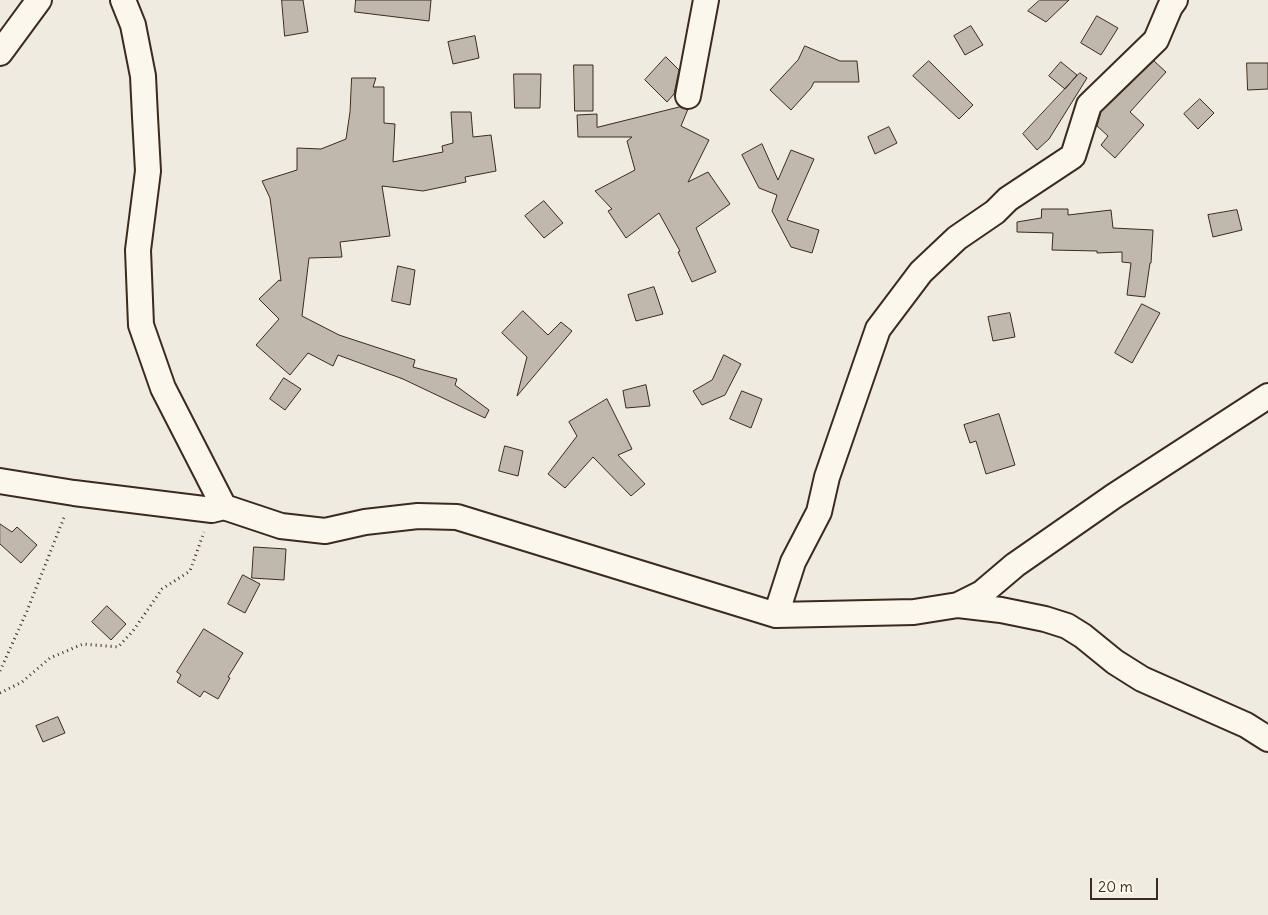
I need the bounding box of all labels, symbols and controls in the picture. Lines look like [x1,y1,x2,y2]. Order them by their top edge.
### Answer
scale bar [1093,868,1160,900]
text: 20 m [1098,877,1133,896]

